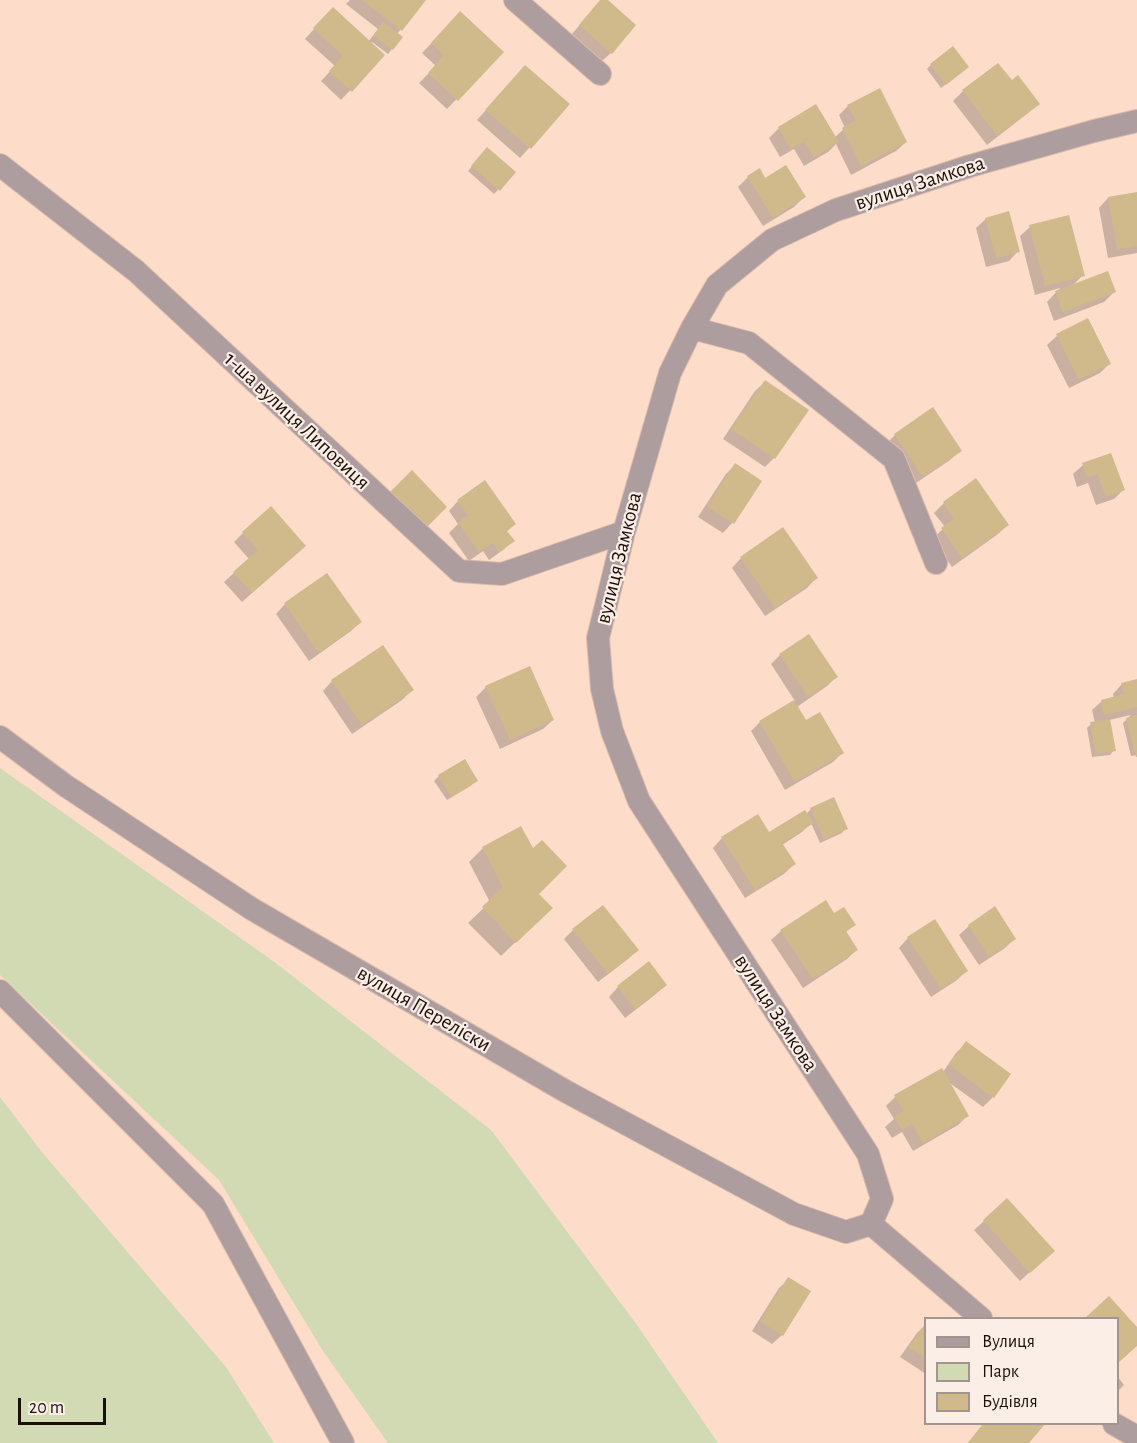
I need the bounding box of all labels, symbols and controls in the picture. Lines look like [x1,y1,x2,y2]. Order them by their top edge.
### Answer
street label: вулиця Замкова [852,150,988,216]
street label: 1-ша вулиця Липовиця [219,347,375,495]
street label: вулиця Замкова [590,490,648,626]
street label: вулиця Замкова [729,950,823,1076]
street label: вулиця Переліски [353,961,495,1057]
legend [924,1317,1119,1425]
text: Вулиця [982,1333,1035,1351]
text: Парк [982,1363,1019,1381]
scale bar [21,1386,110,1424]
text: Будівля [982,1393,1038,1411]
text: 20 m [29,1399,64,1417]

